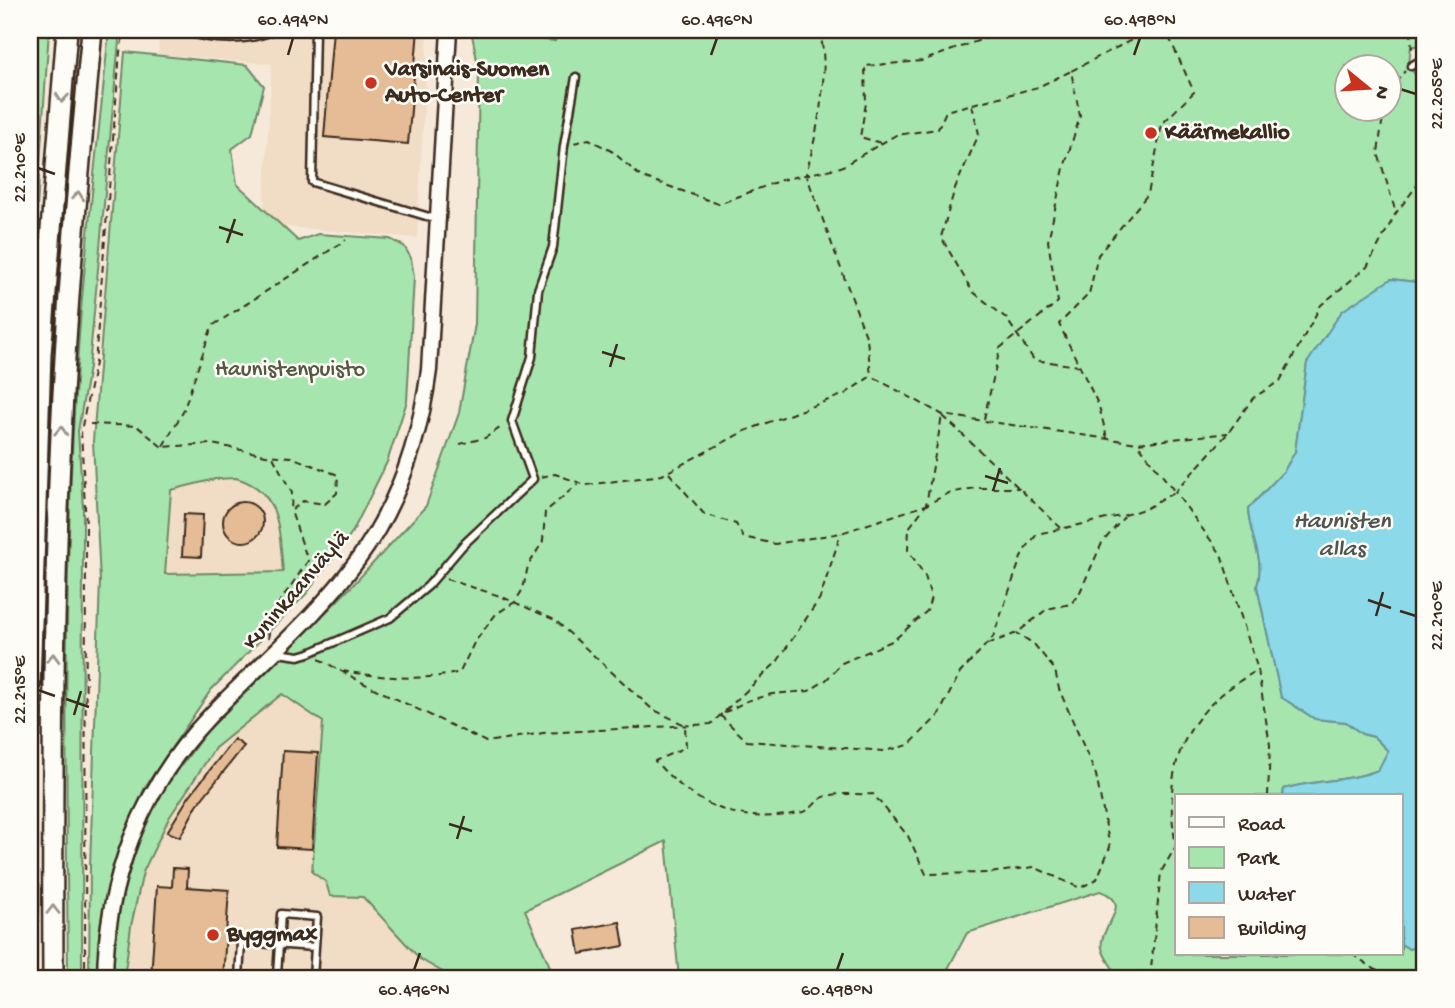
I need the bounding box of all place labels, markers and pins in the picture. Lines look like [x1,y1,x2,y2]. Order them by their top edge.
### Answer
place label: Varsinais-Suomen Auto-Center [384,57,550,110]
marker: Varsinais-Suomen Auto-Center [363,75,379,91]
place label: Käärmekallio [1164,120,1290,147]
marker: Käärmekallio [1143,125,1159,141]
place label: Byggmax [226,922,318,949]
marker: Byggmax [205,927,221,943]

